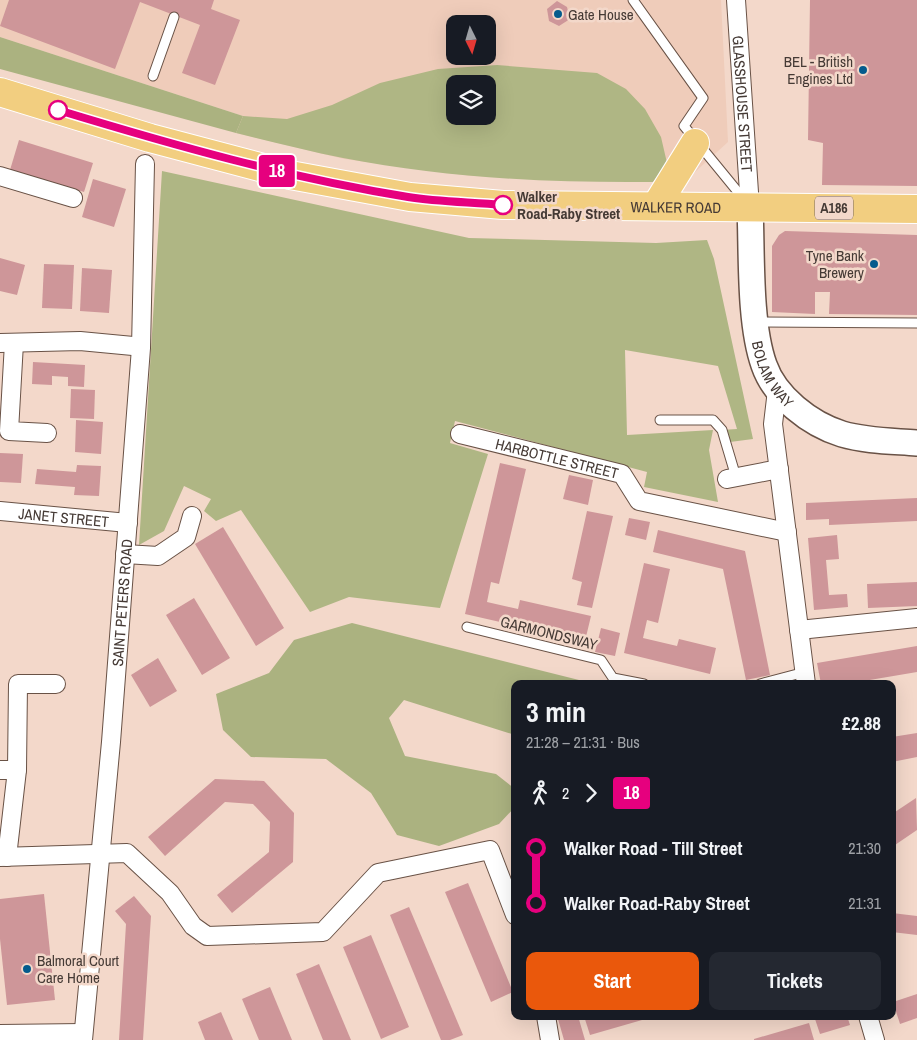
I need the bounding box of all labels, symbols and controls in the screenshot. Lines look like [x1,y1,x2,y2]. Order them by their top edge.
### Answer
place label: Gate House [568,4,634,25]
marker: Gate House [552,8,564,20]
north arrow [446,15,496,65]
map controls [446,15,496,125]
street label: GLASSHOUSE STREET [728,35,758,173]
place label: BEL - British Engines Ltd [784,51,853,89]
marker: BEL - British Engines Ltd [857,64,869,76]
button: layers [446,75,496,125]
unlabelled marker [48,100,68,120]
line badge: 18 [254,155,300,187]
text: 18 [269,158,285,183]
place label: Walker Road-Raby Street [517,186,620,224]
marker: Walker Road-Raby Street [493,195,513,215]
street label: WALKER ROAD [631,196,721,218]
road number: A186 [815,197,853,220]
place label: Tyne Bank Brewery [806,245,865,283]
marker: Tyne Bank Brewery [868,258,880,270]
street label: BOLAM WAY [747,339,799,413]
street label: HARBOTTLE STREET [493,433,621,483]
street label: JANET STREET [18,502,110,532]
street label: SAINT PETERS ROAD [106,538,137,667]
street label: GARMONDSWAY [498,611,600,655]
text: 3 min [526,693,586,731]
text: £2.88 [842,710,881,736]
text: 21:28 – 21:31 · Bus [526,731,640,753]
icon: walk [526,779,554,807]
icon: forward [577,779,605,807]
text: 18 [623,780,640,805]
text: 2 [562,782,569,804]
text: Walker Road - Till Street [564,835,742,861]
text: 21:30 [848,837,881,859]
text: Walker Road-Raby Street [564,890,750,916]
text: 21:31 [848,892,881,914]
place label: Balmoral Court Care Home [37,950,120,988]
button: Start [526,952,699,1010]
button: Tickets [709,952,881,1010]
marker: Balmoral Court Care Home [21,963,33,975]

